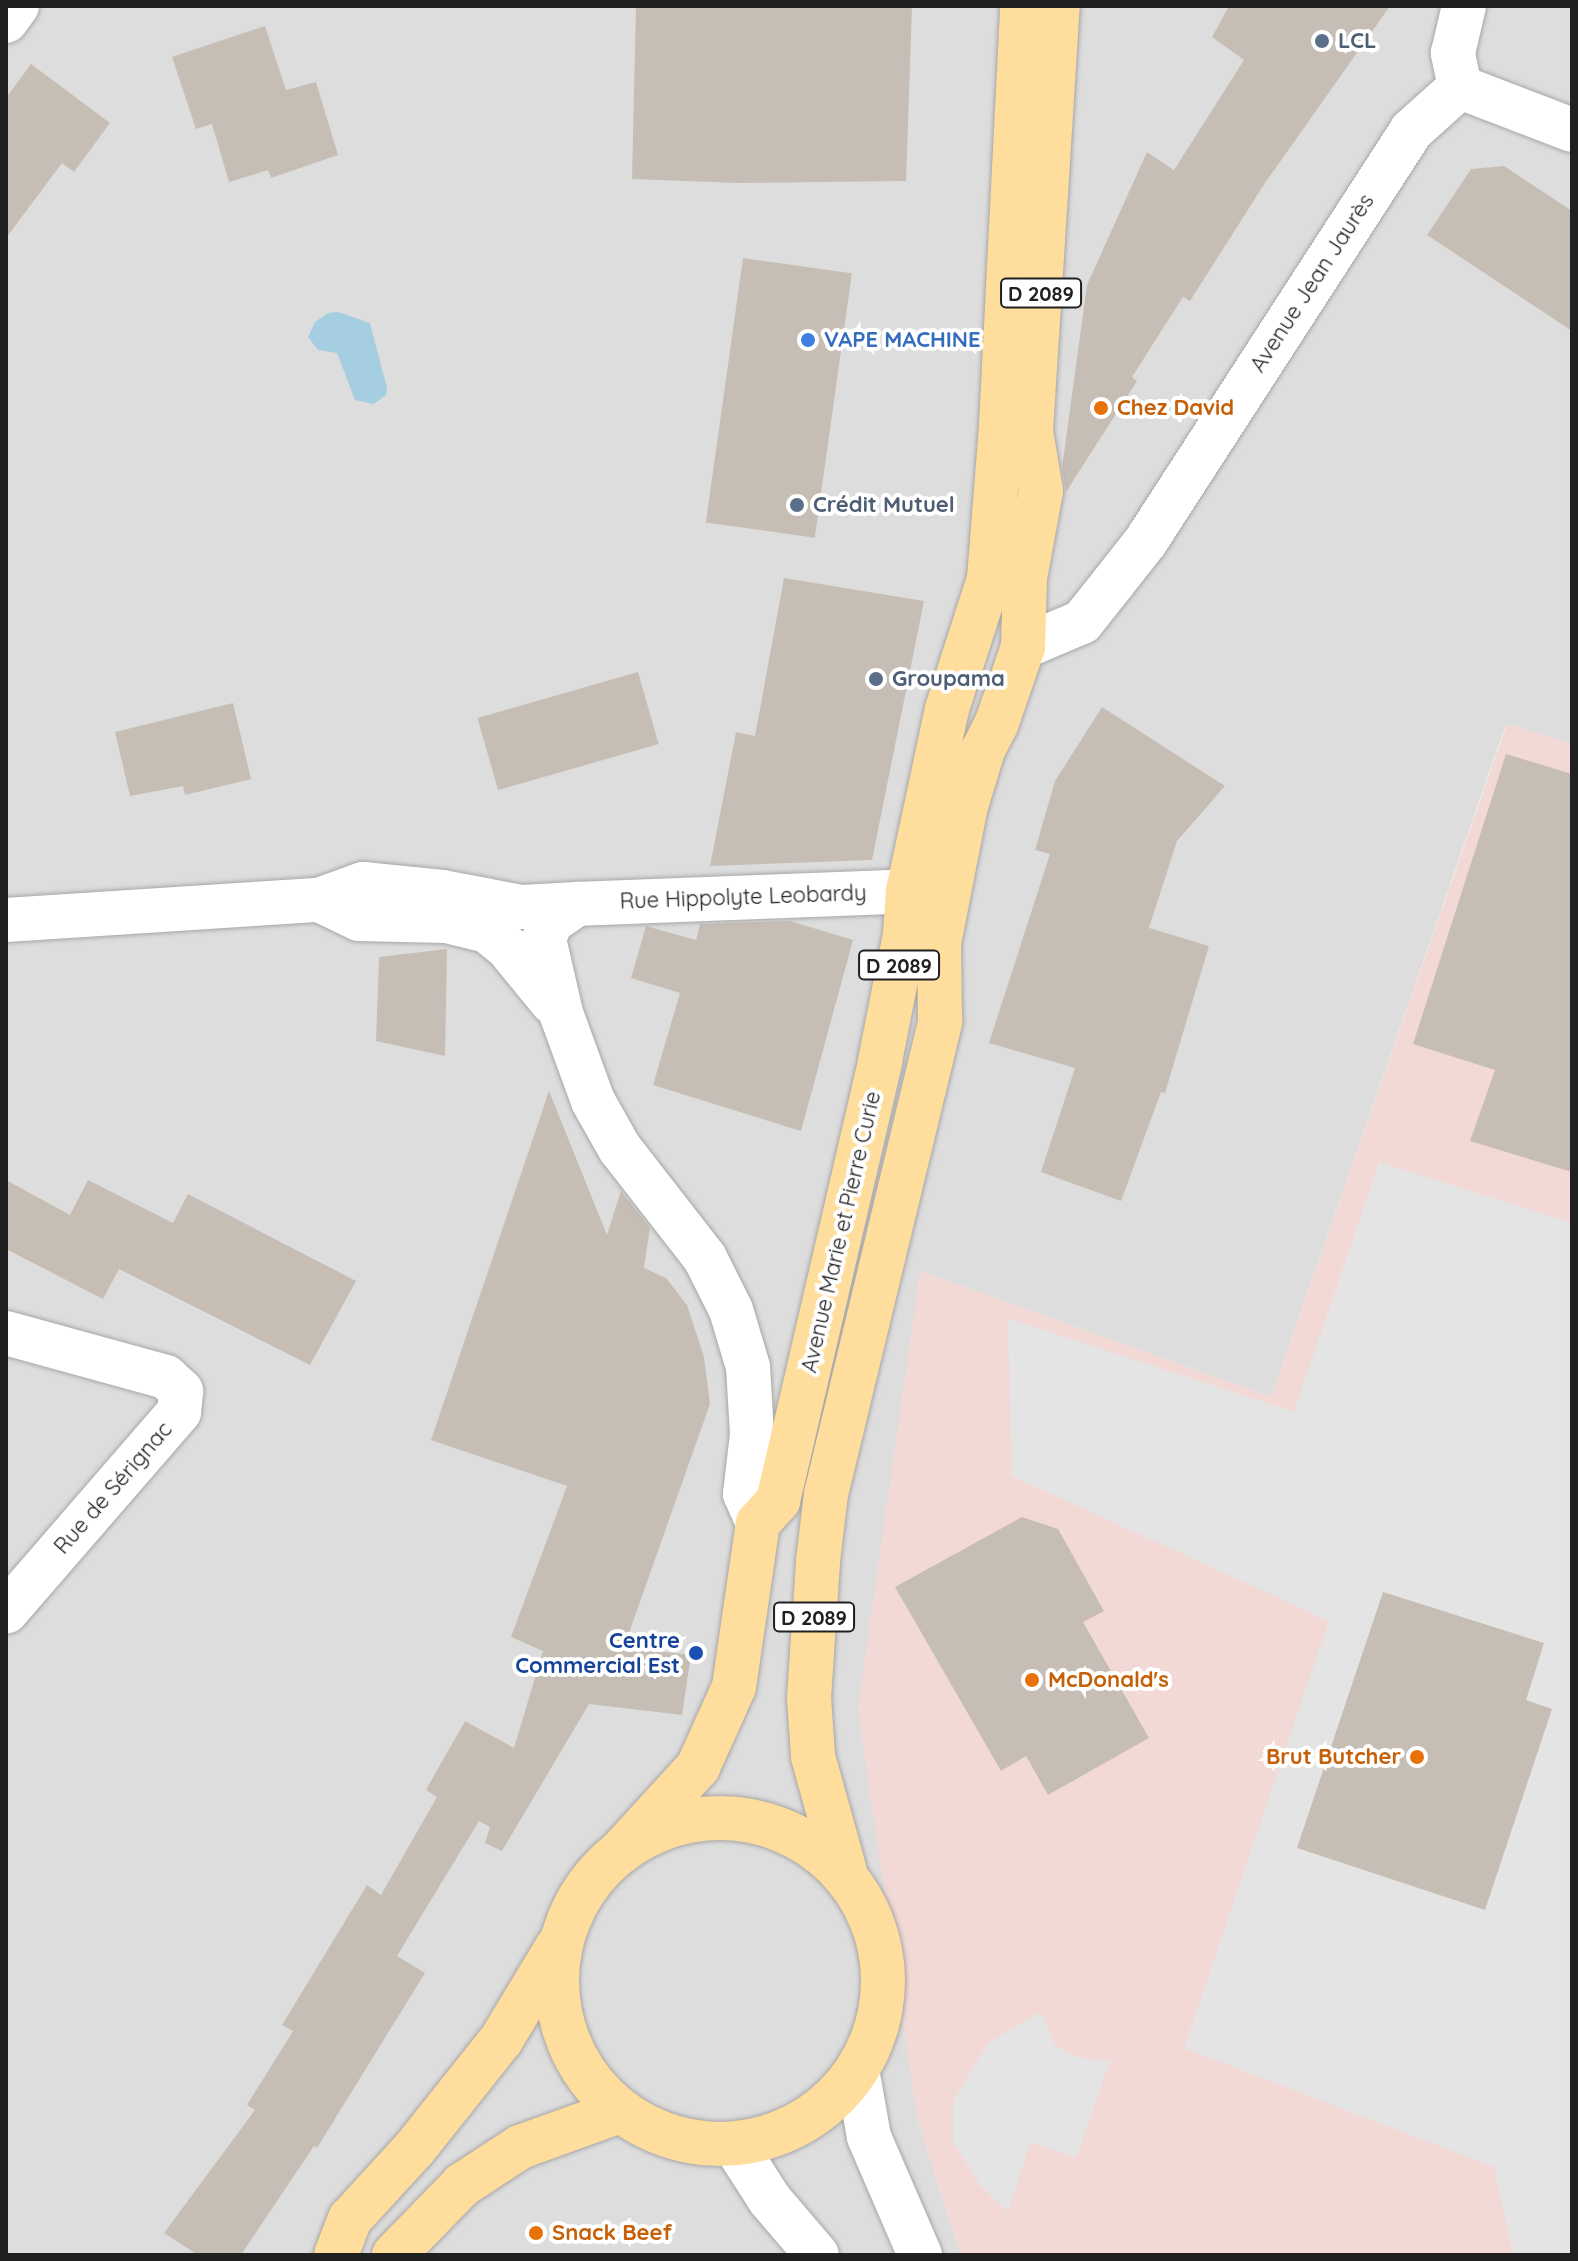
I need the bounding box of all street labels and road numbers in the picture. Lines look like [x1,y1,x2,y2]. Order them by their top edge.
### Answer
street label: Avenue Jean Jaurès [1244,189,1380,377]
road number: D 2089 [999,277,1083,309]
street label: Rue Hippolyte Leobardy [619,879,867,915]
road number: D 2089 [857,949,941,981]
street label: Avenue Marie et Pierre Curie [796,1089,886,1375]
street label: Rue de Sérignac [48,1417,178,1559]
road number: D 2089 [772,1601,856,1633]

